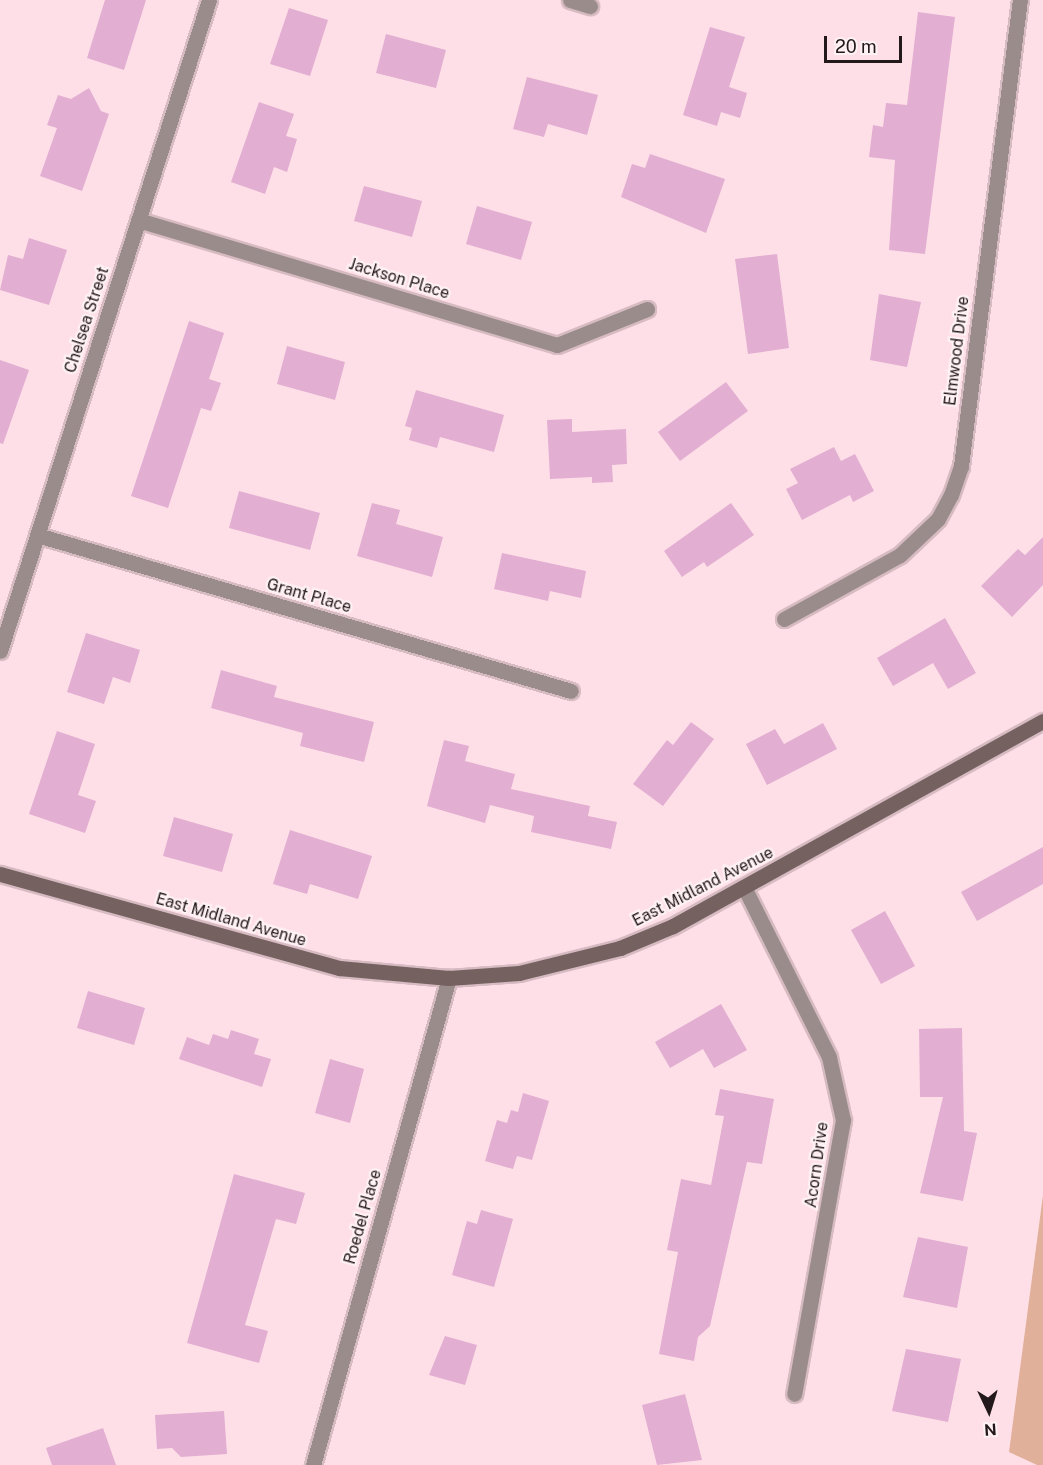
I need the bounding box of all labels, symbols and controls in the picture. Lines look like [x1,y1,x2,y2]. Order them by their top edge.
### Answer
scale bar [827,24,905,62]
text: 20 m [835,36,877,57]
street label: Jackson Place [346,255,452,303]
street label: Chelsea Street [61,265,113,375]
street label: Elmwood Drive [941,295,973,407]
street label: Grant Place [265,575,353,617]
street label: East Midland Avenue [629,843,777,931]
street label: East Midland Avenue [154,889,308,951]
street label: Acorn Drive [801,1121,833,1209]
street label: Roedel Place [340,1167,386,1267]
north arrow [959,1381,1019,1441]
text: N [983,1420,997,1439]

